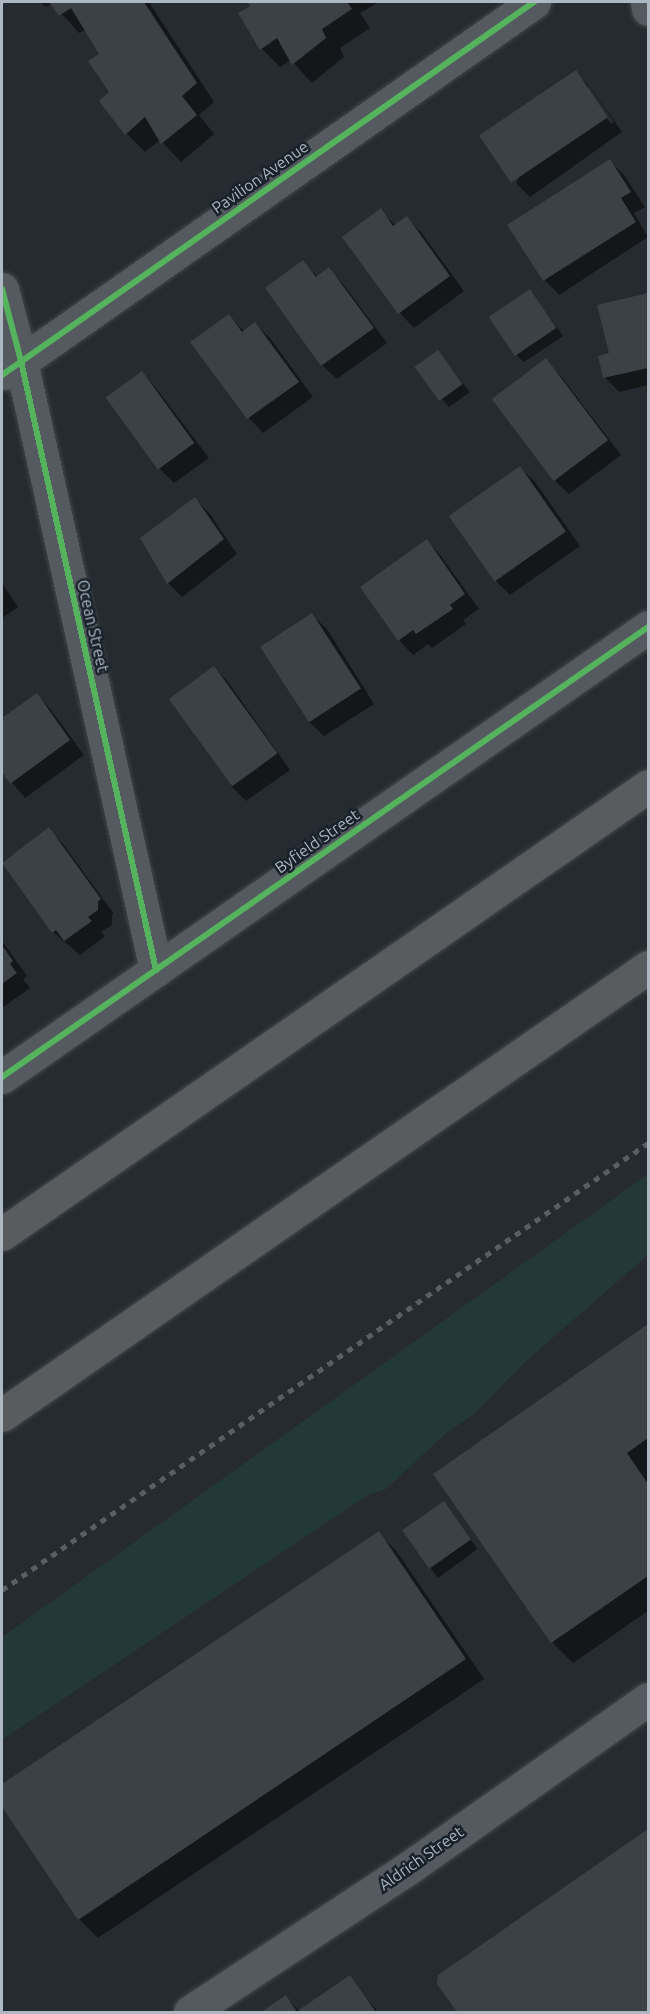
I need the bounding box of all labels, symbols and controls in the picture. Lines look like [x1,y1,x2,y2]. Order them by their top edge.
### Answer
street label: Pavilion Avenue [208,137,312,217]
street label: Ocean Street [73,578,113,674]
street label: Byfield Street [271,805,363,877]
street label: Aldrich Street [375,1822,467,1894]

